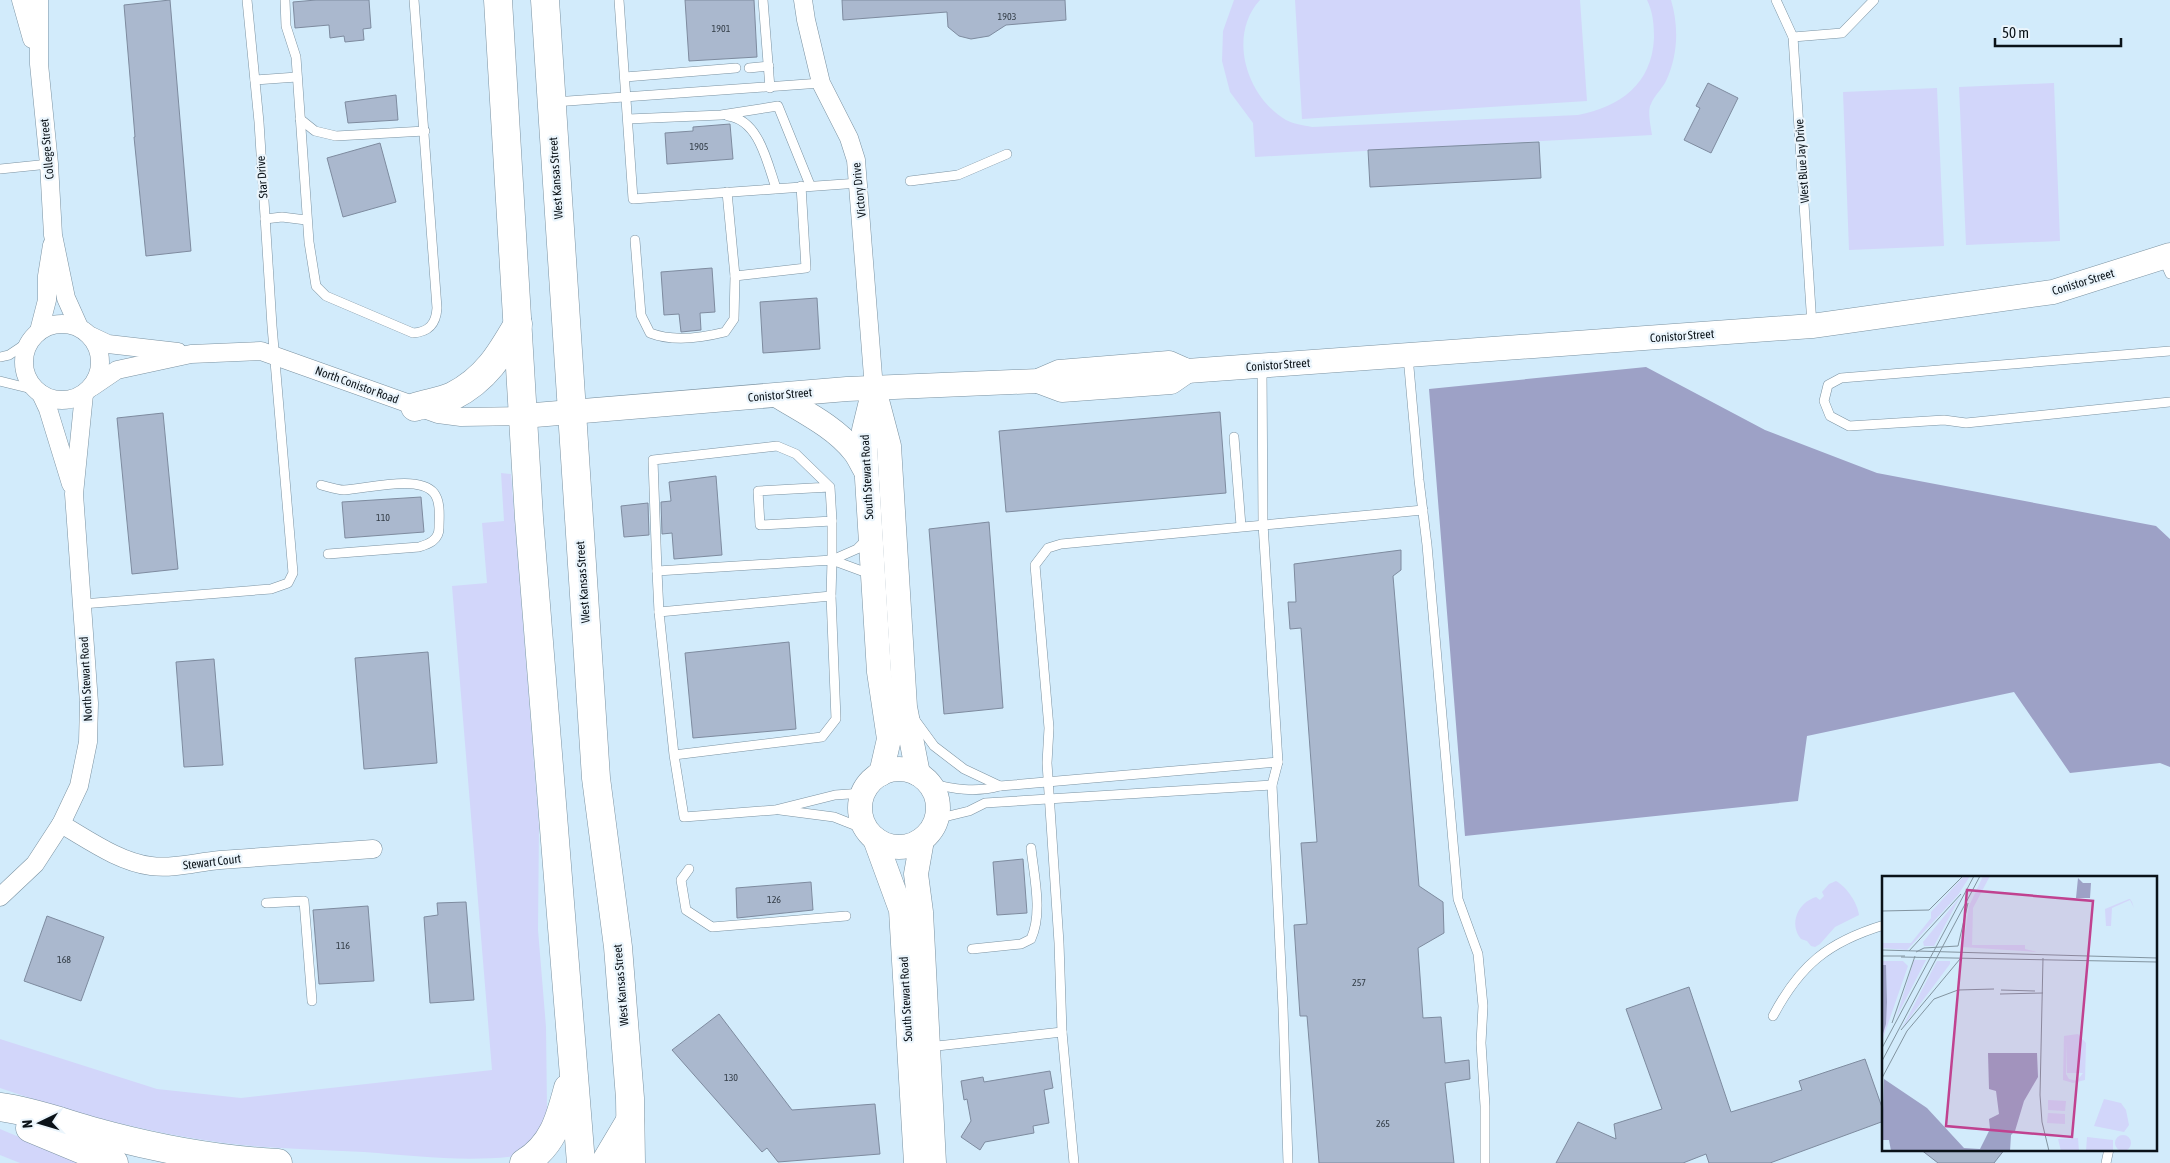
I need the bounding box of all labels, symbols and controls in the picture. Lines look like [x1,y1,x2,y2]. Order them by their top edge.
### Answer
house number: 1903 [998,11,1017,22]
scale bar [1995,15,2121,47]
house number: 1901 [712,23,731,34]
text: 50 m [2002,24,2029,41]
street label: College Street [37,117,57,180]
street label: West Blue Jay Drive [1792,119,1812,203]
street label: West Kansas Street [546,136,566,219]
house number: 1905 [690,141,709,152]
street label: Star Drive [254,155,270,199]
street label: Victory Drive [849,162,869,218]
street label: Conistor Street [2050,266,2116,298]
street label: Conistor Street [1649,327,1715,345]
street label: Conistor Street [1245,356,1311,374]
street label: North Conistor Road [313,363,401,407]
street label: Conistor Street [747,385,813,405]
street label: South Stewart Road [858,434,876,520]
house number: 110 [376,512,390,523]
street label: West Kansas Street [573,540,593,623]
street label: North Stewart Road [77,636,95,722]
street label: Stewart Court [182,851,242,873]
inset map [1882,876,2158,1150]
house number: 126 [767,894,781,905]
house number: 116 [336,940,350,951]
street label: West Kansas Street [610,943,632,1027]
house number: 168 [57,954,71,965]
street label: South Stewart Road [897,956,915,1042]
house number: 257 [1352,977,1366,988]
house number: 130 [724,1072,738,1083]
north arrow [15,1098,65,1148]
house number: 265 [1376,1118,1390,1129]
text: N [19,1119,35,1129]

